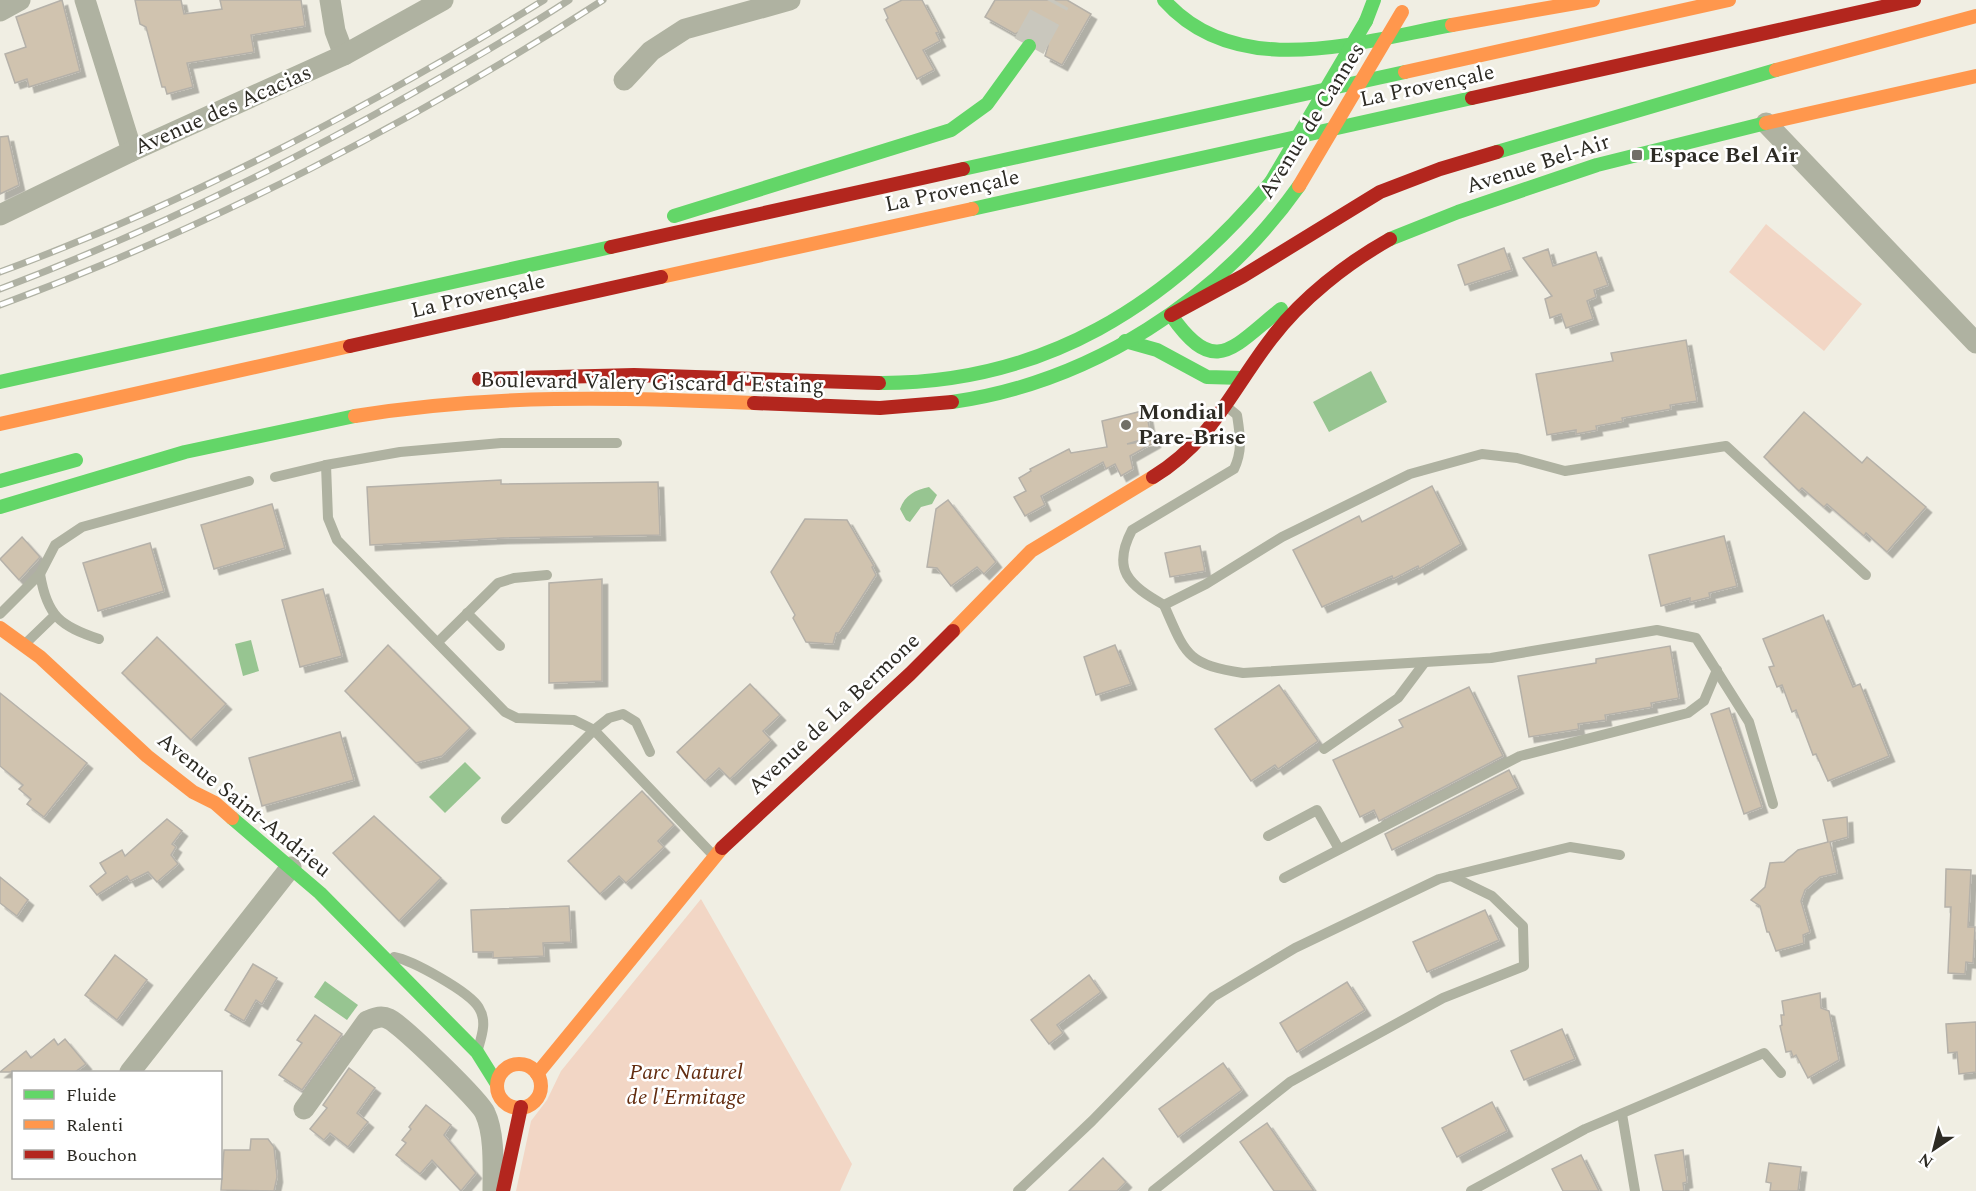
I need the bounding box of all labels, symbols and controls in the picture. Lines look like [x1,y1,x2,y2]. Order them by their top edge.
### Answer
street label: Avenue de Cannes [1251,36,1373,206]
street label: Avenue des Acacias [129,56,317,164]
street label: La Provençale [1357,56,1497,116]
street label: Avenue Bel-Air [1462,125,1615,203]
place label: Espace Bel Air [1649,139,1799,172]
marker: Espace Bel Air [1630,148,1644,162]
street label: La Provençale [882,161,1022,221]
street label: La Provençale [408,265,548,327]
street label: Boulevard Valery Giscard d'Estaing [480,363,824,403]
place label: Mondial Pare-Brise [1138,396,1246,454]
marker: Mondial Pare-Brise [1119,418,1133,432]
street label: Avenue de La Bermone [740,625,928,803]
street label: Avenue Saint-Andrieu [150,724,338,886]
park label: Parc Naturel de l'Ermitage [626,1056,746,1114]
legend [12,1071,222,1179]
text: Fluide [66,1082,117,1109]
text: Ralenti [66,1112,123,1139]
north arrow [1904,1119,1964,1179]
text: Bouchon [66,1142,137,1169]
text: N [1914,1147,1938,1174]

